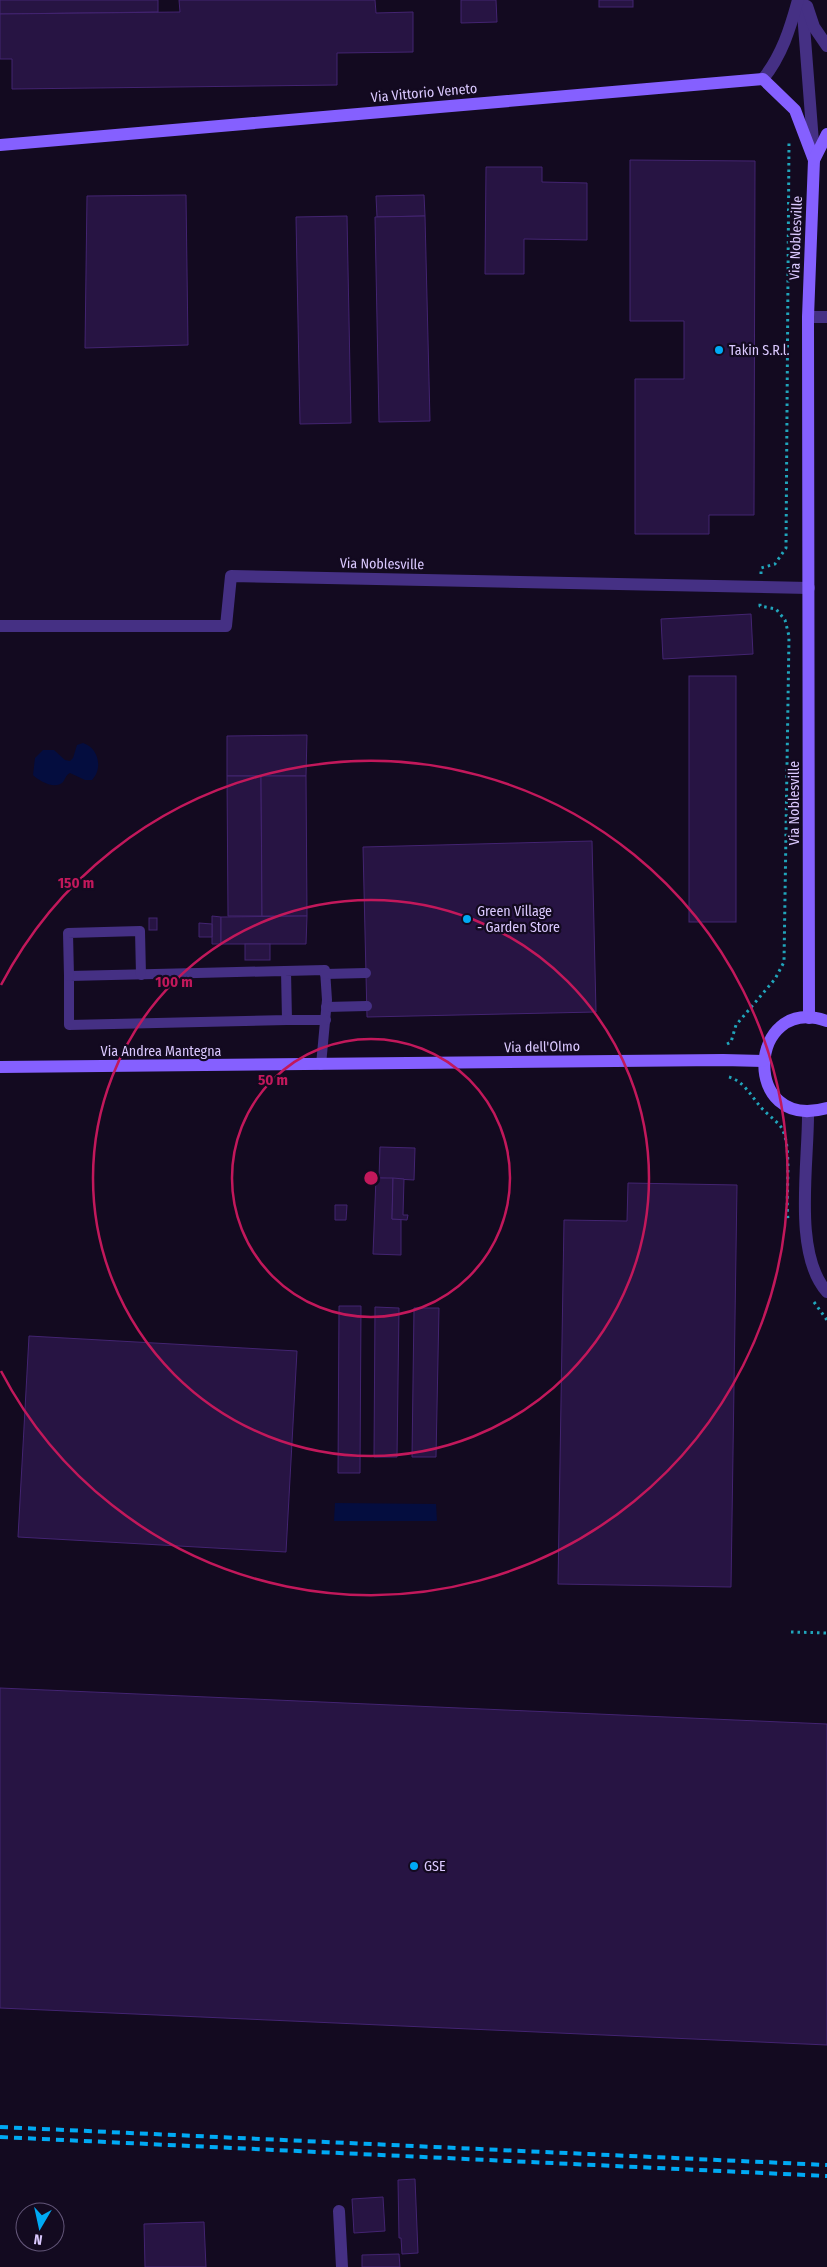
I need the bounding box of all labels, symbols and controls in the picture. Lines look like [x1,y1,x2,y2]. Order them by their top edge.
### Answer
street label: Via Vittorio Veneto [370,80,478,106]
street label: Via Noblesville [786,195,806,280]
place label: Takin S.R.l. [729,342,790,359]
marker: Takin S.R.l. [713,344,725,356]
street label: Via Noblesville [340,555,424,573]
street label: Via Noblesville [786,761,803,845]
text: 150 m [58,874,94,892]
place label: Green Village - Garden Store [477,903,560,936]
marker: Green Village - Garden Store [461,913,473,925]
text: 100 m [155,973,193,991]
street label: Via dell'Olmo [504,1038,580,1056]
street label: Via Andrea Mantegna [101,1043,222,1060]
text: 50 m [258,1071,288,1089]
centre of rings [362,1169,380,1187]
place label: GSE [424,1858,446,1875]
marker: GSE [408,1860,420,1872]
north arrow [15,2202,65,2252]
text: N [33,2230,44,2248]

